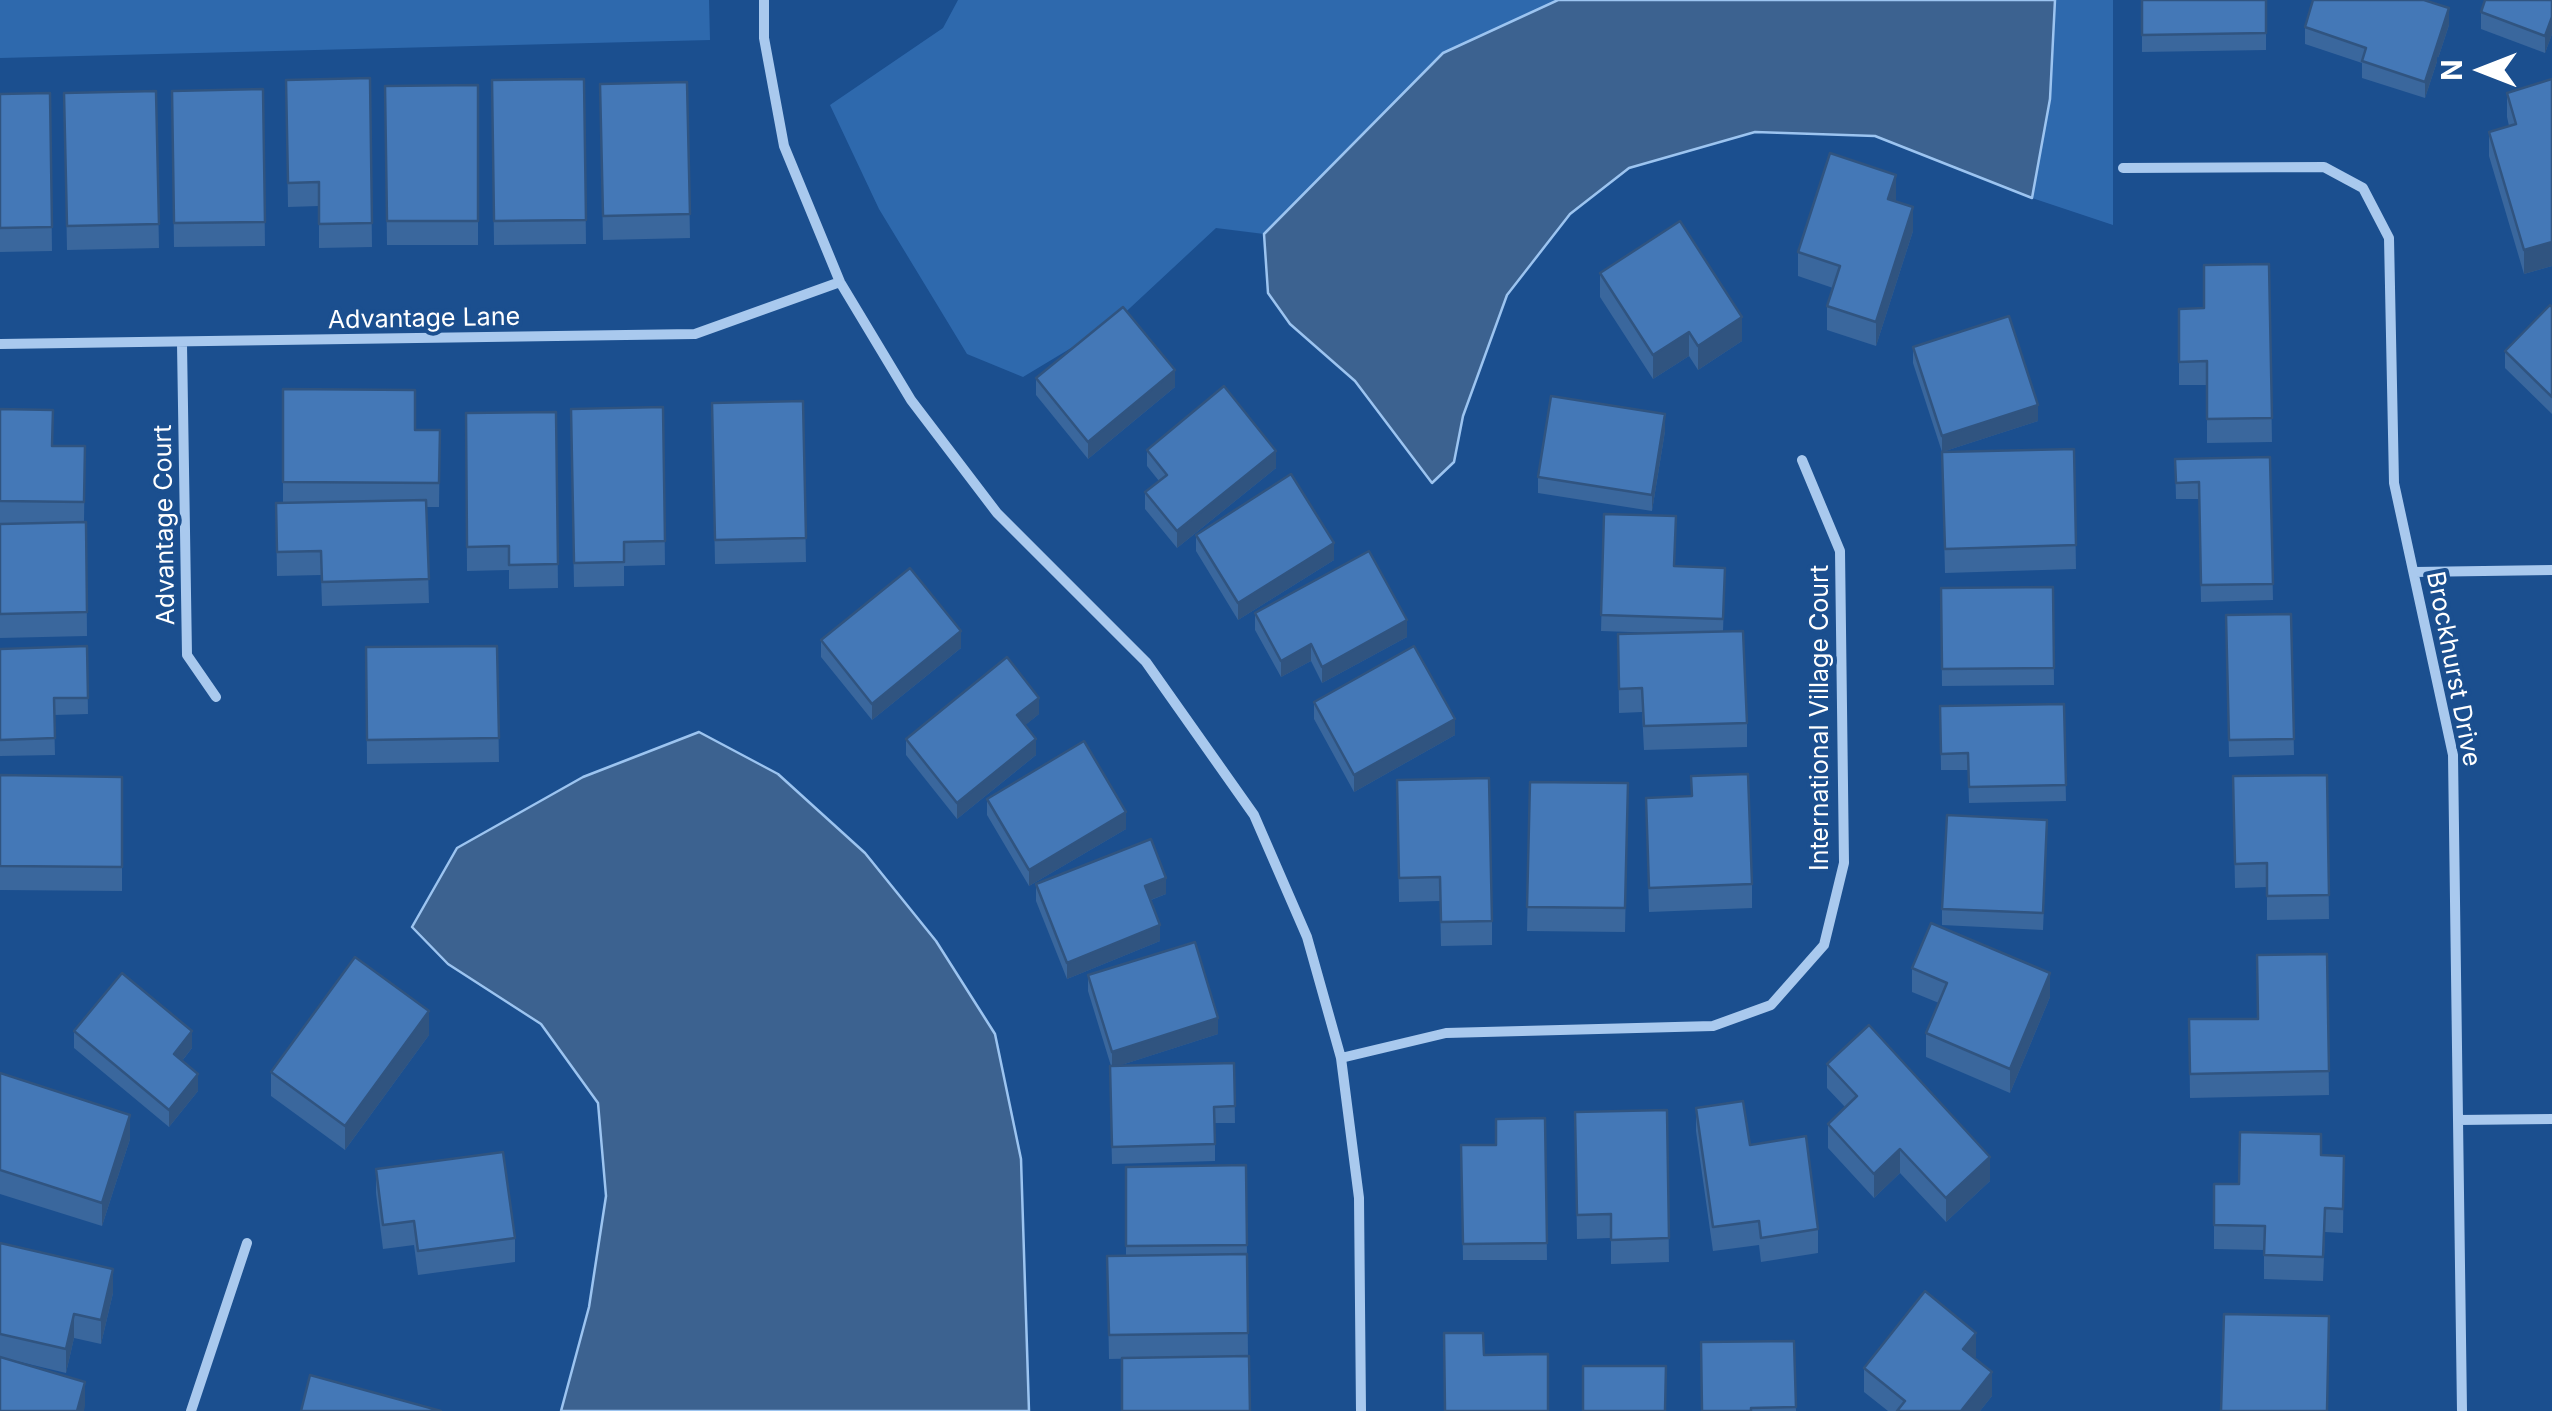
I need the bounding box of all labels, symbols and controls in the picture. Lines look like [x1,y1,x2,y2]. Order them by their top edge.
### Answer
north arrow [2432,20,2532,120]
text: N [2435,59,2469,81]
street label: Advantage Lane [328,302,520,336]
street label: Advantage Court [148,424,182,626]
street label: International Village Court [1805,565,1835,871]
street label: Brockhurst Drive [2419,569,2487,769]

